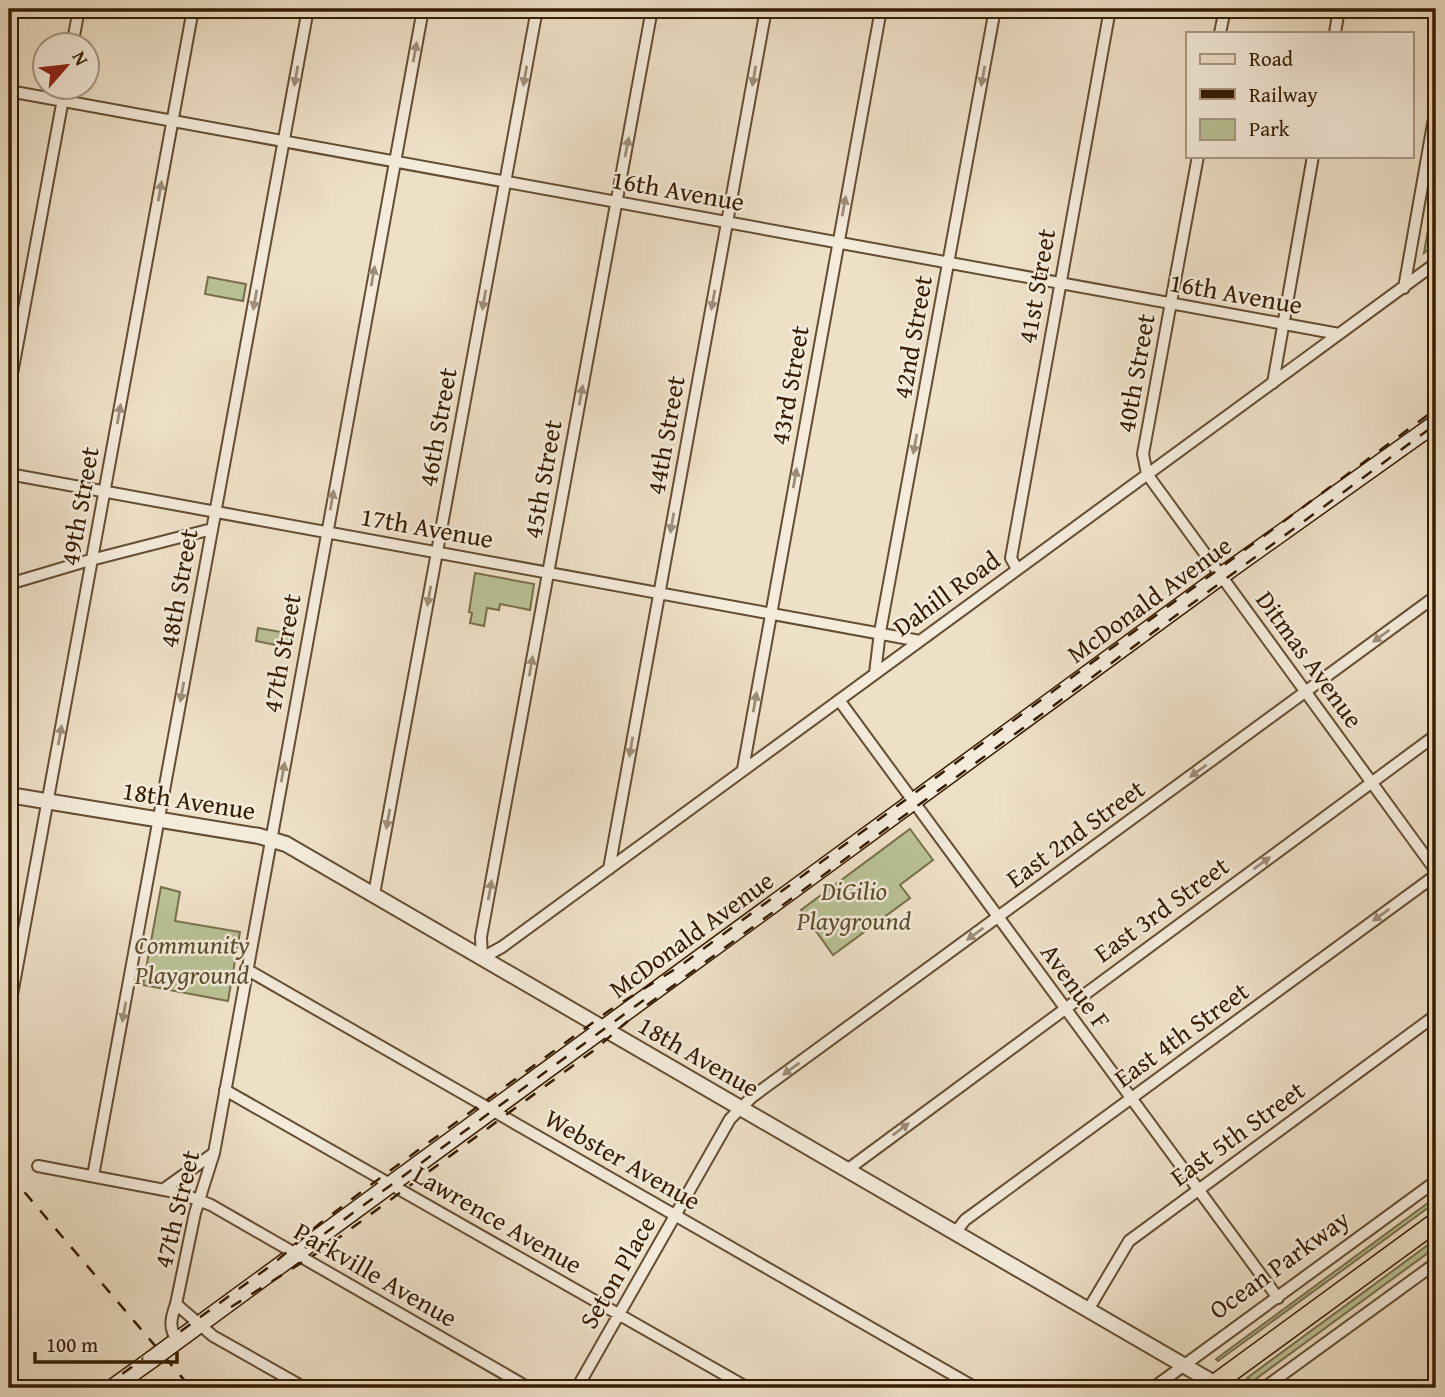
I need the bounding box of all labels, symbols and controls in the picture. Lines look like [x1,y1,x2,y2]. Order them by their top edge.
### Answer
north arrow [32,32,102,102]
legend [1186,32,1414,158]
one-way arrow [409,41,420,63]
text: Road [1249,43,1294,74]
text: N [66,46,96,70]
one-way arrow [290,65,301,87]
one-way arrow [519,65,530,87]
one-way arrow [748,65,759,87]
one-way arrow [977,65,988,87]
text: Railway [1249,79,1318,110]
text: Park [1249,113,1290,144]
one-way arrow [622,136,633,158]
street label: 16th Avenue [608,159,748,221]
one-way arrow [155,180,166,202]
one-way arrow [839,195,850,217]
street label: 41st Street [1007,225,1065,347]
street label: 16th Avenue [1166,262,1306,324]
one-way arrow [368,265,379,287]
street label: 42nd Street [882,272,942,402]
one-way arrow [249,289,260,311]
one-way arrow [478,289,489,311]
one-way arrow [707,289,718,311]
street label: 40th Street [1105,310,1165,436]
street label: 43rd Street [759,322,819,448]
street label: 46th Street [407,364,467,490]
street label: 44th Street [635,372,695,498]
one-way arrow [576,384,587,406]
one-way arrow [113,403,124,425]
street label: 45th Street [512,416,572,542]
one-way arrow [909,433,920,455]
street label: 49th Street [49,443,109,569]
one-way arrow [789,467,800,489]
one-way arrow [327,489,338,511]
street label: 17th Avenue [357,496,497,558]
one-way arrow [666,512,677,534]
street label: 48th Street [148,525,208,651]
street label: McDonald Avenue [1058,526,1240,672]
street label: Dahill Road [884,541,1008,645]
street label: Ditmas Avenue [1247,582,1373,736]
one-way arrow [423,585,434,607]
street label: 47th Street [251,590,311,716]
one-way arrow [1372,629,1390,643]
one-way arrow [526,655,537,677]
one-way arrow [177,681,188,703]
one-way arrow [750,691,761,713]
one-way arrow [55,724,66,746]
one-way arrow [625,736,636,758]
one-way arrow [277,761,288,783]
one-way arrow [1189,764,1207,778]
street label: East 2nd Street [998,769,1152,897]
street label: 18th Avenue [120,770,258,830]
one-way arrow [382,808,393,830]
street label: East 3rd Street [1085,846,1237,972]
one-way arrow [1253,856,1271,870]
street label: McDonald Avenue [600,861,782,1007]
park label: DiGilio Playground [796,871,911,940]
one-way arrow [484,879,495,901]
one-way arrow [1372,908,1390,922]
park label: Community Playground [134,925,250,994]
one-way arrow [966,927,984,941]
street label: Avenue F [1031,935,1121,1037]
street label: East 4th Street [1105,972,1257,1096]
one-way arrow [118,1001,129,1023]
street label: 18th Avenue [631,1006,767,1106]
one-way arrow [782,1062,800,1076]
street label: East 5th Street [1161,1071,1313,1195]
street label: Webster Avenue [538,1098,708,1220]
one-way arrow [892,1121,910,1136]
street label: 47th Street [143,1146,209,1272]
street label: Lawrence Avenue [406,1155,590,1283]
street label: Ocean Parkway [1201,1200,1357,1328]
street label: Seton Place [569,1208,665,1336]
street label: Parkville Avenue [287,1211,465,1337]
scale bar [35,1320,177,1364]
text: 100 m [46,1329,98,1360]

